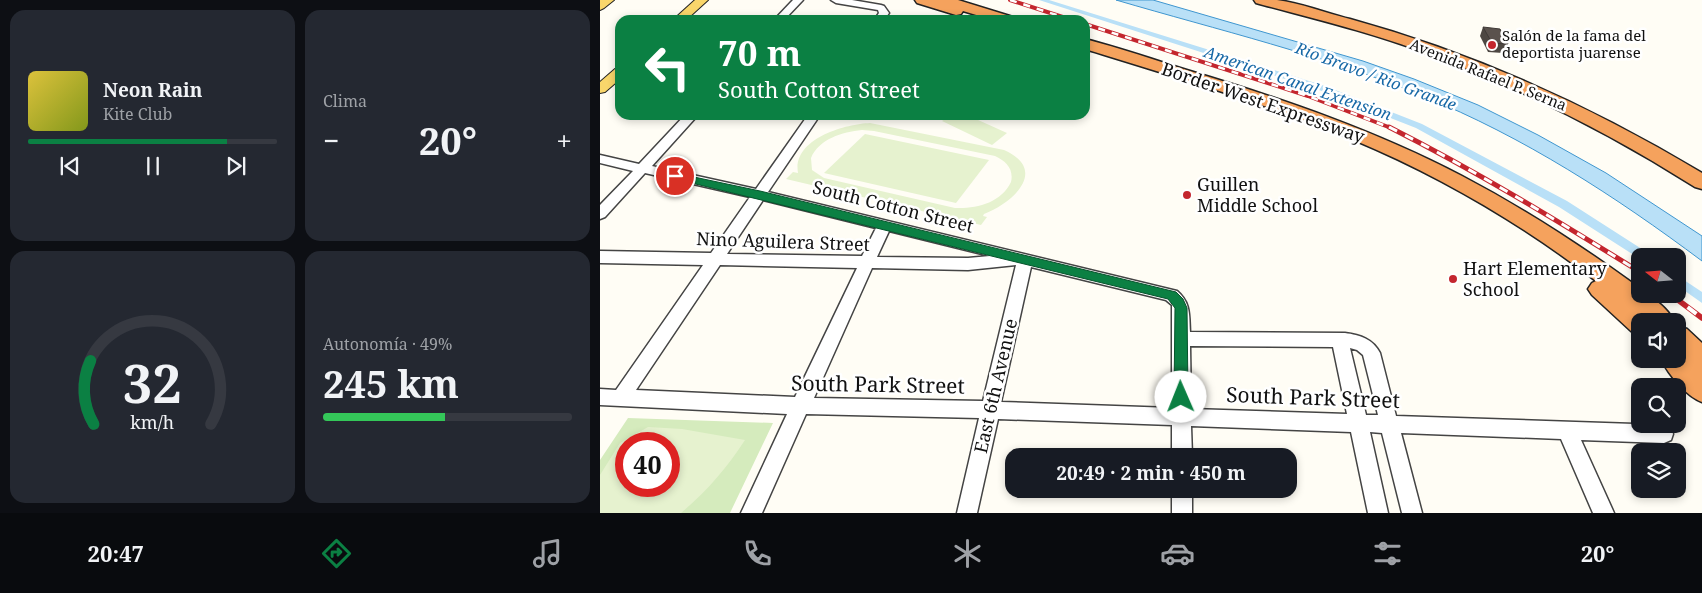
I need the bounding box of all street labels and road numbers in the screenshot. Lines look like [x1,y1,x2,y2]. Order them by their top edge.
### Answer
street label: Avenida Rafael P. Serna [1407,33,1570,115]
street label: Border West Expressway [1158,56,1369,148]
street label: South Cotton Street [810,174,976,238]
street label: Nino Aguilera Street [696,226,870,256]
street label: East 6th Avenue [968,316,1022,455]
street label: South Park Street [791,368,965,400]
street label: South Park Street [1226,380,1400,414]

